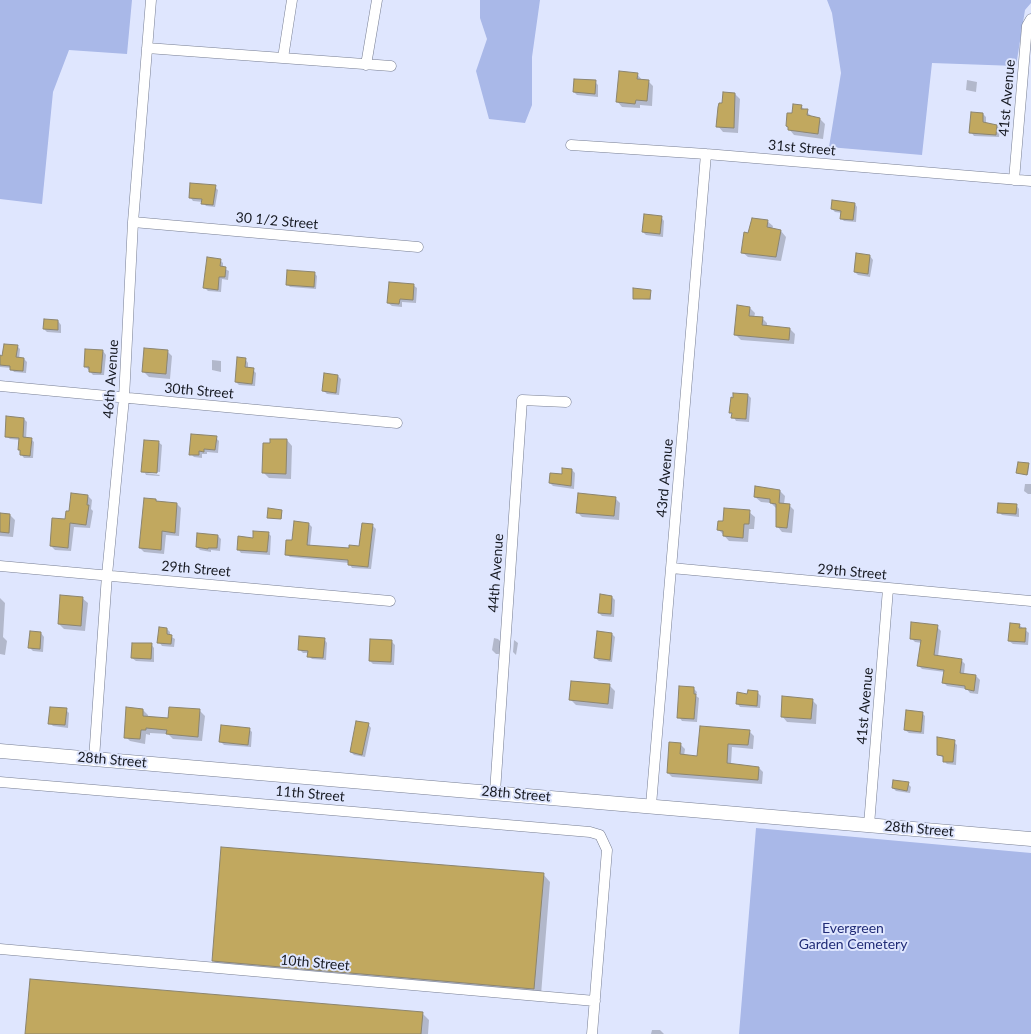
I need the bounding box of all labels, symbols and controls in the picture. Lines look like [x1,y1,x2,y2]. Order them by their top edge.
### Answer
street label: 41st Avenue [995,59,1019,137]
street label: 31st Street [768,137,836,159]
street label: 30 1/2 Street [235,209,319,233]
street label: 46th Avenue [100,339,122,419]
street label: 30th Street [164,380,234,402]
street label: 43rd Avenue [653,438,677,518]
street label: 44th Avenue [485,533,507,613]
street label: 29th Street [161,558,231,580]
street label: 29th Street [817,561,887,583]
street label: 41st Avenue [853,667,877,745]
street label: 28th Street [77,749,147,771]
street label: 11th Street [275,783,345,805]
street label: 28th Street [481,783,551,805]
street label: 28th Street [884,818,954,840]
park label: Evergreen Garden Cemetery [799,920,907,952]
street label: 10th Street [280,952,350,974]

